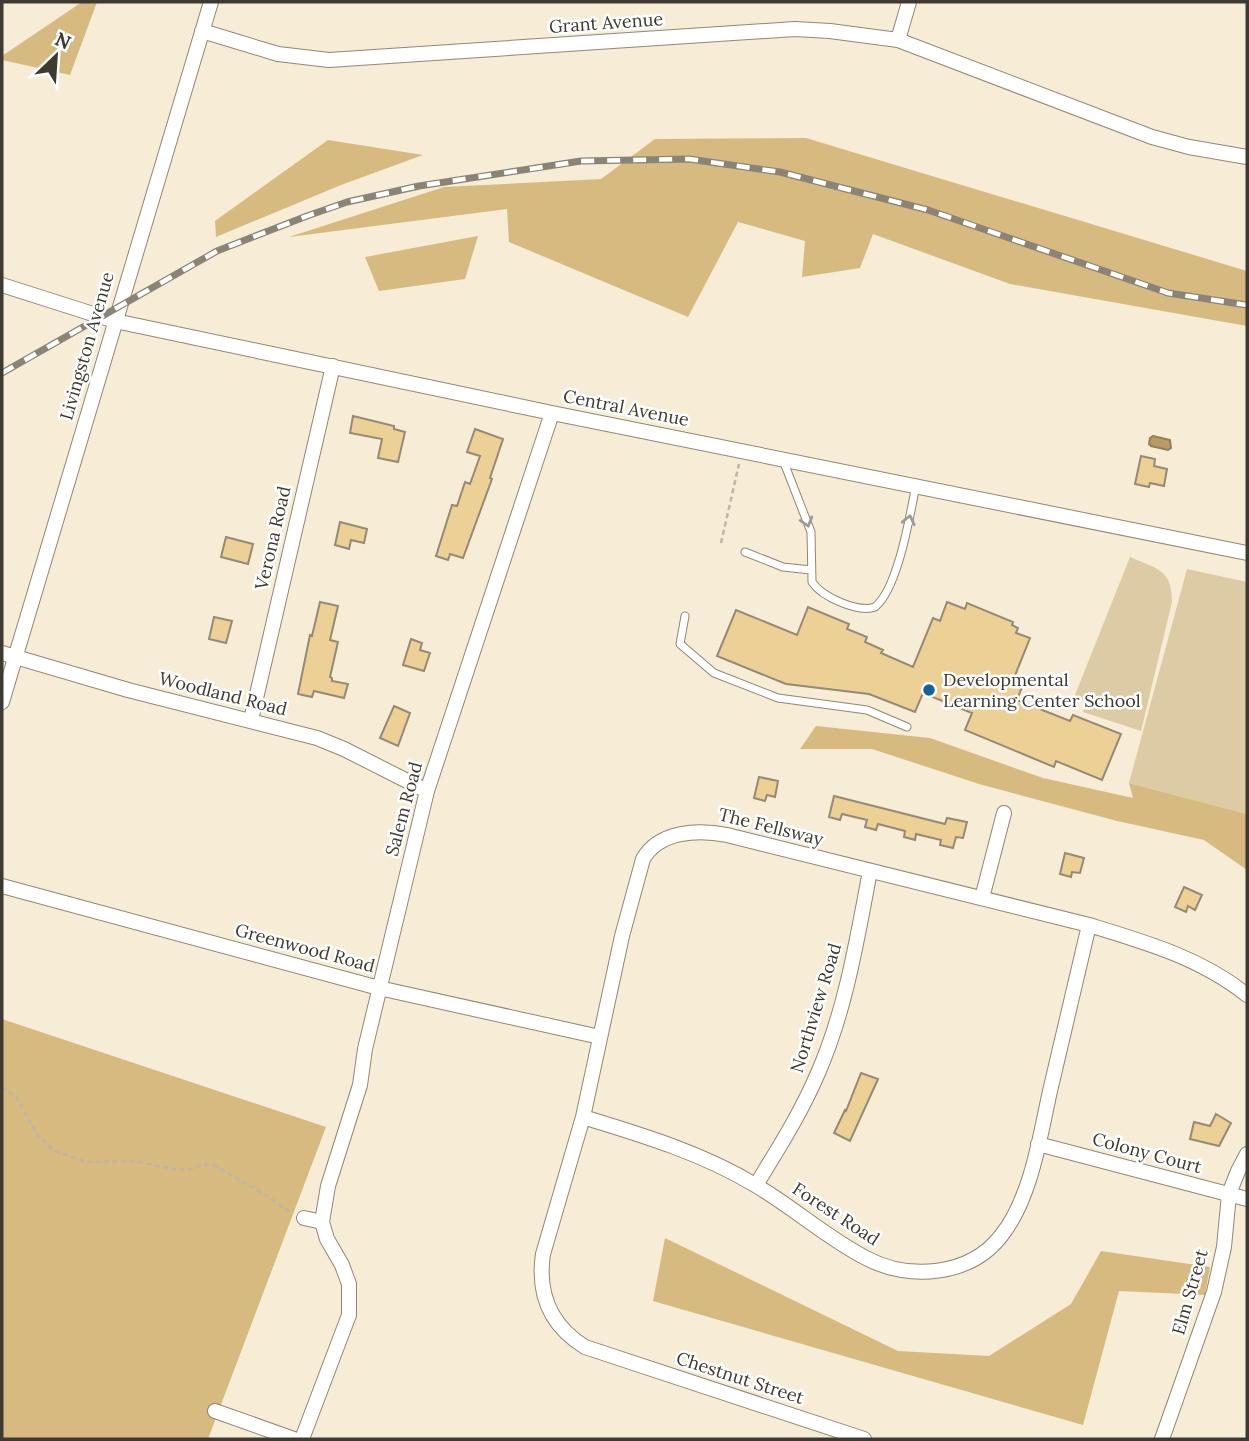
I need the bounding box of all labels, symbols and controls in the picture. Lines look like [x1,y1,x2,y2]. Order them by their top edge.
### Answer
street label: Grant Avenue [548,7,664,38]
north arrow [21,21,91,91]
text: N [51,27,75,55]
street label: Livingston Avenue [54,269,119,423]
street label: Central Avenue [561,384,691,431]
street label: Verona Road [249,484,296,593]
one-way arrow [900,514,915,526]
one-way arrow [799,516,814,528]
street label: Woodland Road [157,666,290,721]
place label: Developmental Learning Center School [943,668,1141,712]
marker: Developmental Learning Center School [921,682,937,698]
street label: Salem Road [380,759,427,859]
street label: The Fellsway [716,802,826,851]
street label: Greenwood Road [233,918,378,977]
street label: Northview Road [785,940,846,1075]
street label: Colony Court [1090,1127,1204,1178]
street label: Forest Road [788,1177,884,1250]
street label: Elm Street [1166,1246,1213,1337]
street label: Chestnut Street [673,1346,807,1409]

